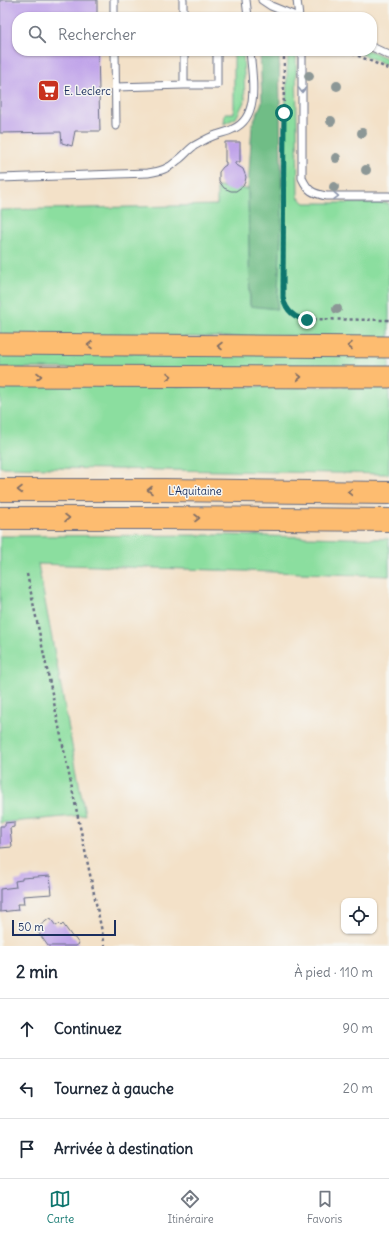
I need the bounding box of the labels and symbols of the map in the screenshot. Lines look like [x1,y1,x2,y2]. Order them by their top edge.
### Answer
supermarket icon: E. Leclerc [36,78,62,104]
place label: E. Leclerc [64,84,111,98]
one-way arrow [298,87,306,93]
route start [275,104,293,122]
one-way arrow [333,192,339,200]
route end [298,311,316,329]
one-way arrow [87,341,93,349]
one-way arrow [217,342,223,350]
one-way arrow [347,342,353,350]
one-way arrow [36,372,42,380]
one-way arrow [166,372,172,380]
one-way arrow [296,373,302,381]
street label: L'Aquitaine [168,484,222,498]
one-way arrow [17,486,23,494]
one-way arrow [147,486,153,494]
one-way arrow [347,488,353,496]
one-way arrow [64,514,70,522]
one-way arrow [194,514,200,522]
scale bar [12,918,116,937]

